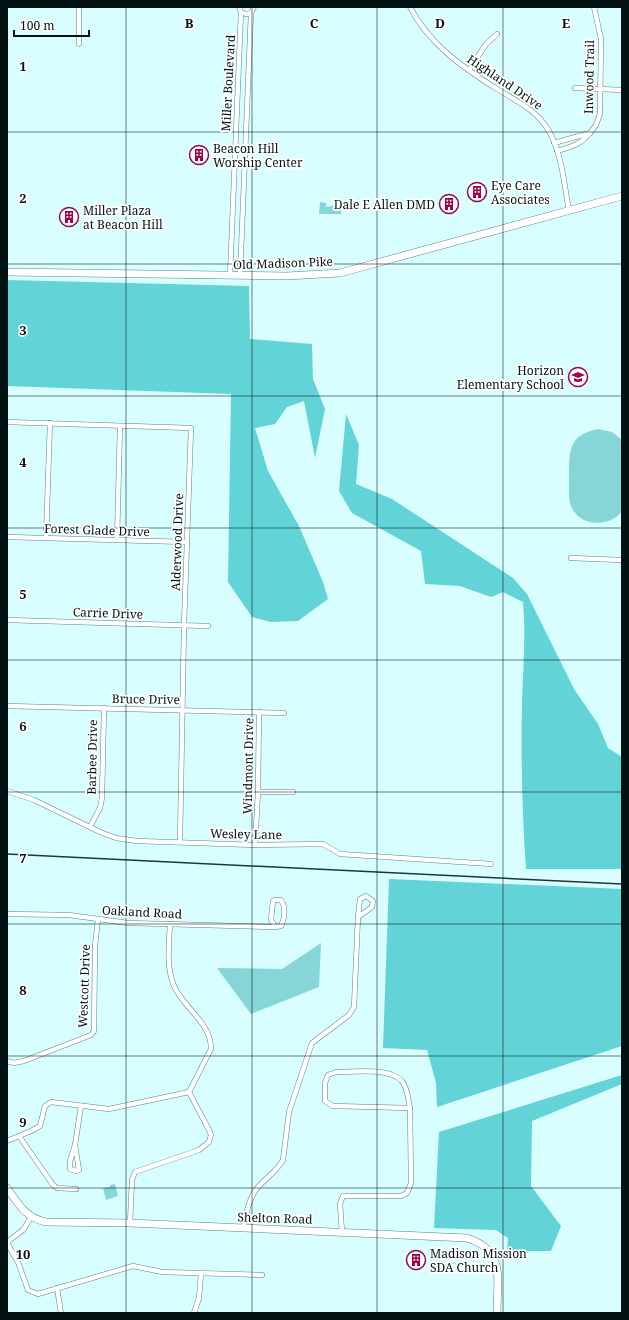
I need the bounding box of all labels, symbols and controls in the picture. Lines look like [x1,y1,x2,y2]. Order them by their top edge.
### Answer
scale bar [14,12,89,38]
text: B [185,14,194,32]
text: C [310,14,319,32]
text: D [435,14,445,32]
text: E [562,14,571,32]
text: 100 m [20,17,55,34]
street label: Miller Boulevard [217,34,239,132]
street label: Inwood Trail [580,40,598,114]
street label: Highland Drive [464,50,546,114]
text: 1 [19,57,27,75]
place label: Beacon Hill Worship Center [213,140,303,171]
building icon: Beacon Hill Worship Center [188,144,210,166]
place label: Eye Care Associates [491,177,550,208]
building icon: Eye Care Associates [466,181,488,203]
text: 2 [19,189,27,207]
building icon: Dale E Allen DMD [438,193,460,215]
place label: Dale E Allen DMD [334,196,435,213]
place label: Miller Plaza at Beacon Hill [83,202,163,233]
building icon: Miller Plaza at Beacon Hill [58,206,80,228]
street label: Old Madison Pike [233,253,333,273]
text: 3 [19,321,27,339]
place label: Horizon Elementary School [457,362,564,393]
school or university icon: Horizon Elementary School [567,366,589,388]
text: 4 [19,453,27,471]
street label: Alderwood Drive [167,493,187,591]
street label: Forest Glade Drive [44,520,150,540]
text: 5 [19,585,27,603]
street label: Carrie Drive [73,603,143,623]
street label: Bruce Drive [112,690,180,708]
text: 6 [19,717,27,735]
street label: Windmont Drive [239,718,257,814]
street label: Barbee Drive [83,719,101,795]
street label: Wesley Lane [210,825,282,843]
text: 7 [19,849,27,867]
street label: Oakland Road [101,901,183,923]
street label: Westcott Drive [74,944,94,1028]
text: 8 [19,981,27,999]
text: 9 [19,1113,27,1131]
street label: Shelton Road [237,1208,314,1228]
text: 10 [16,1245,30,1263]
place label: Madison Mission SDA Church [430,1245,527,1276]
building icon: Madison Mission SDA Church [405,1249,427,1271]

